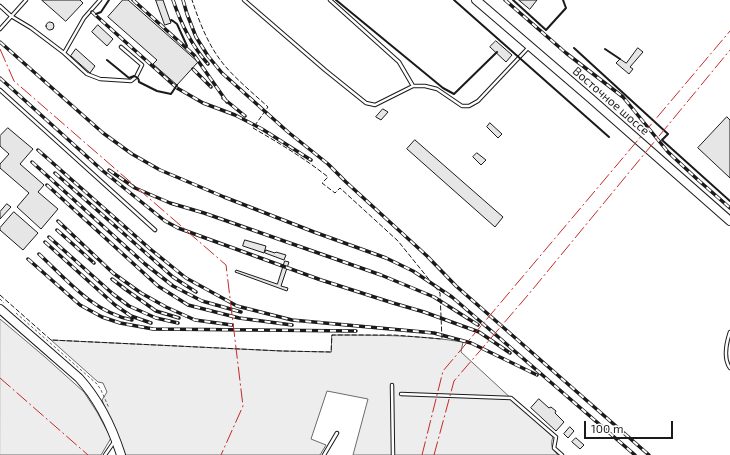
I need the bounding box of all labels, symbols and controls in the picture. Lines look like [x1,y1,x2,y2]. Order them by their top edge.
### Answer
street label: Восточное шоссе [570,64,652,138]
scale bar [586,413,675,439]
text: 100 m [591,421,623,435]

